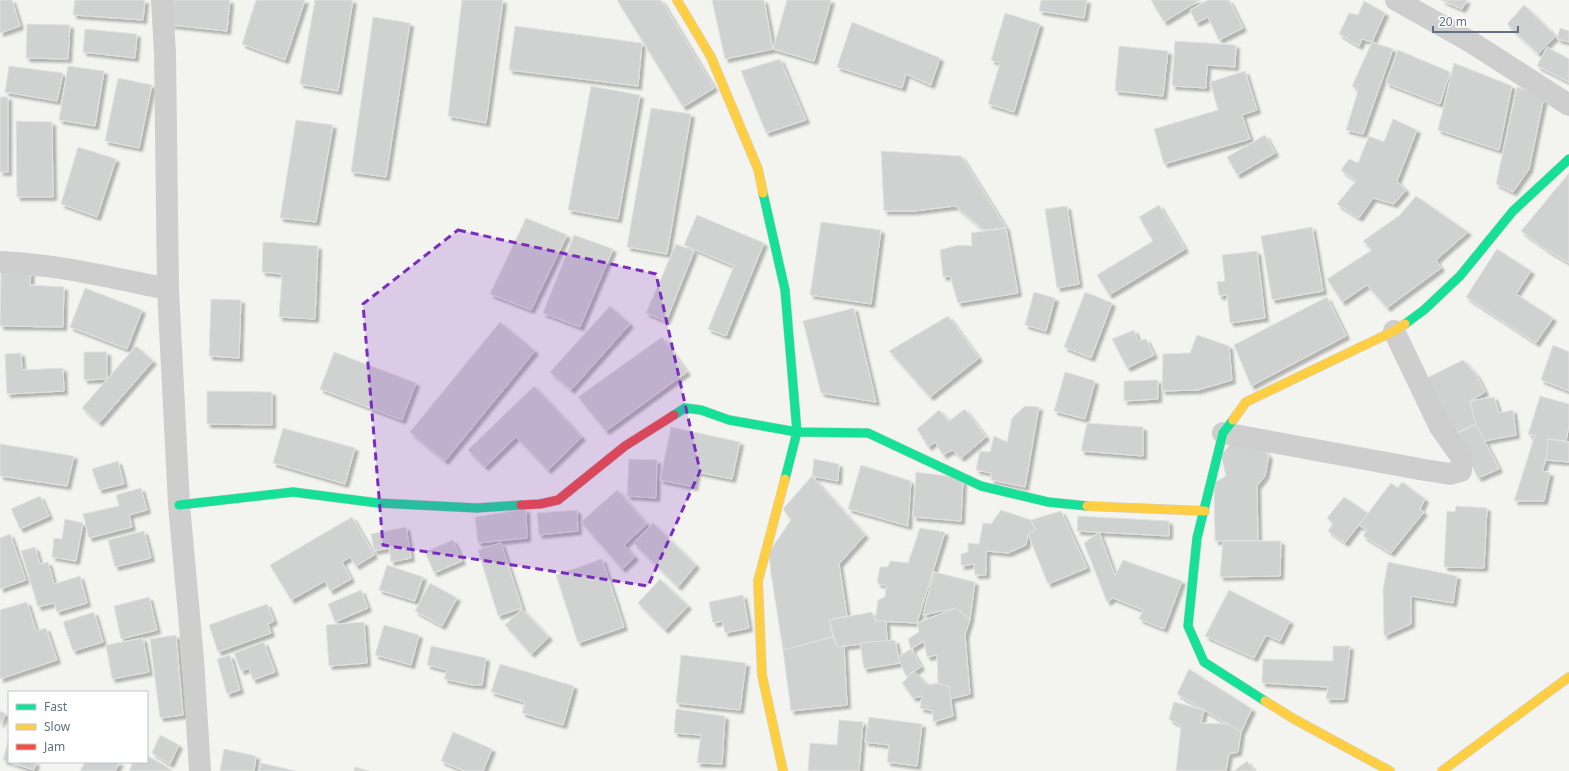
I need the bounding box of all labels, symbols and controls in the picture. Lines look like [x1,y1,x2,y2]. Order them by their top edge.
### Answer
scale bar [1433,8,1518,34]
text: 20 m [1439,13,1467,30]
legend [8,691,148,763]
text: Fast [44,698,68,715]
text: Slow [44,718,71,735]
text: Jam [43,738,65,755]

